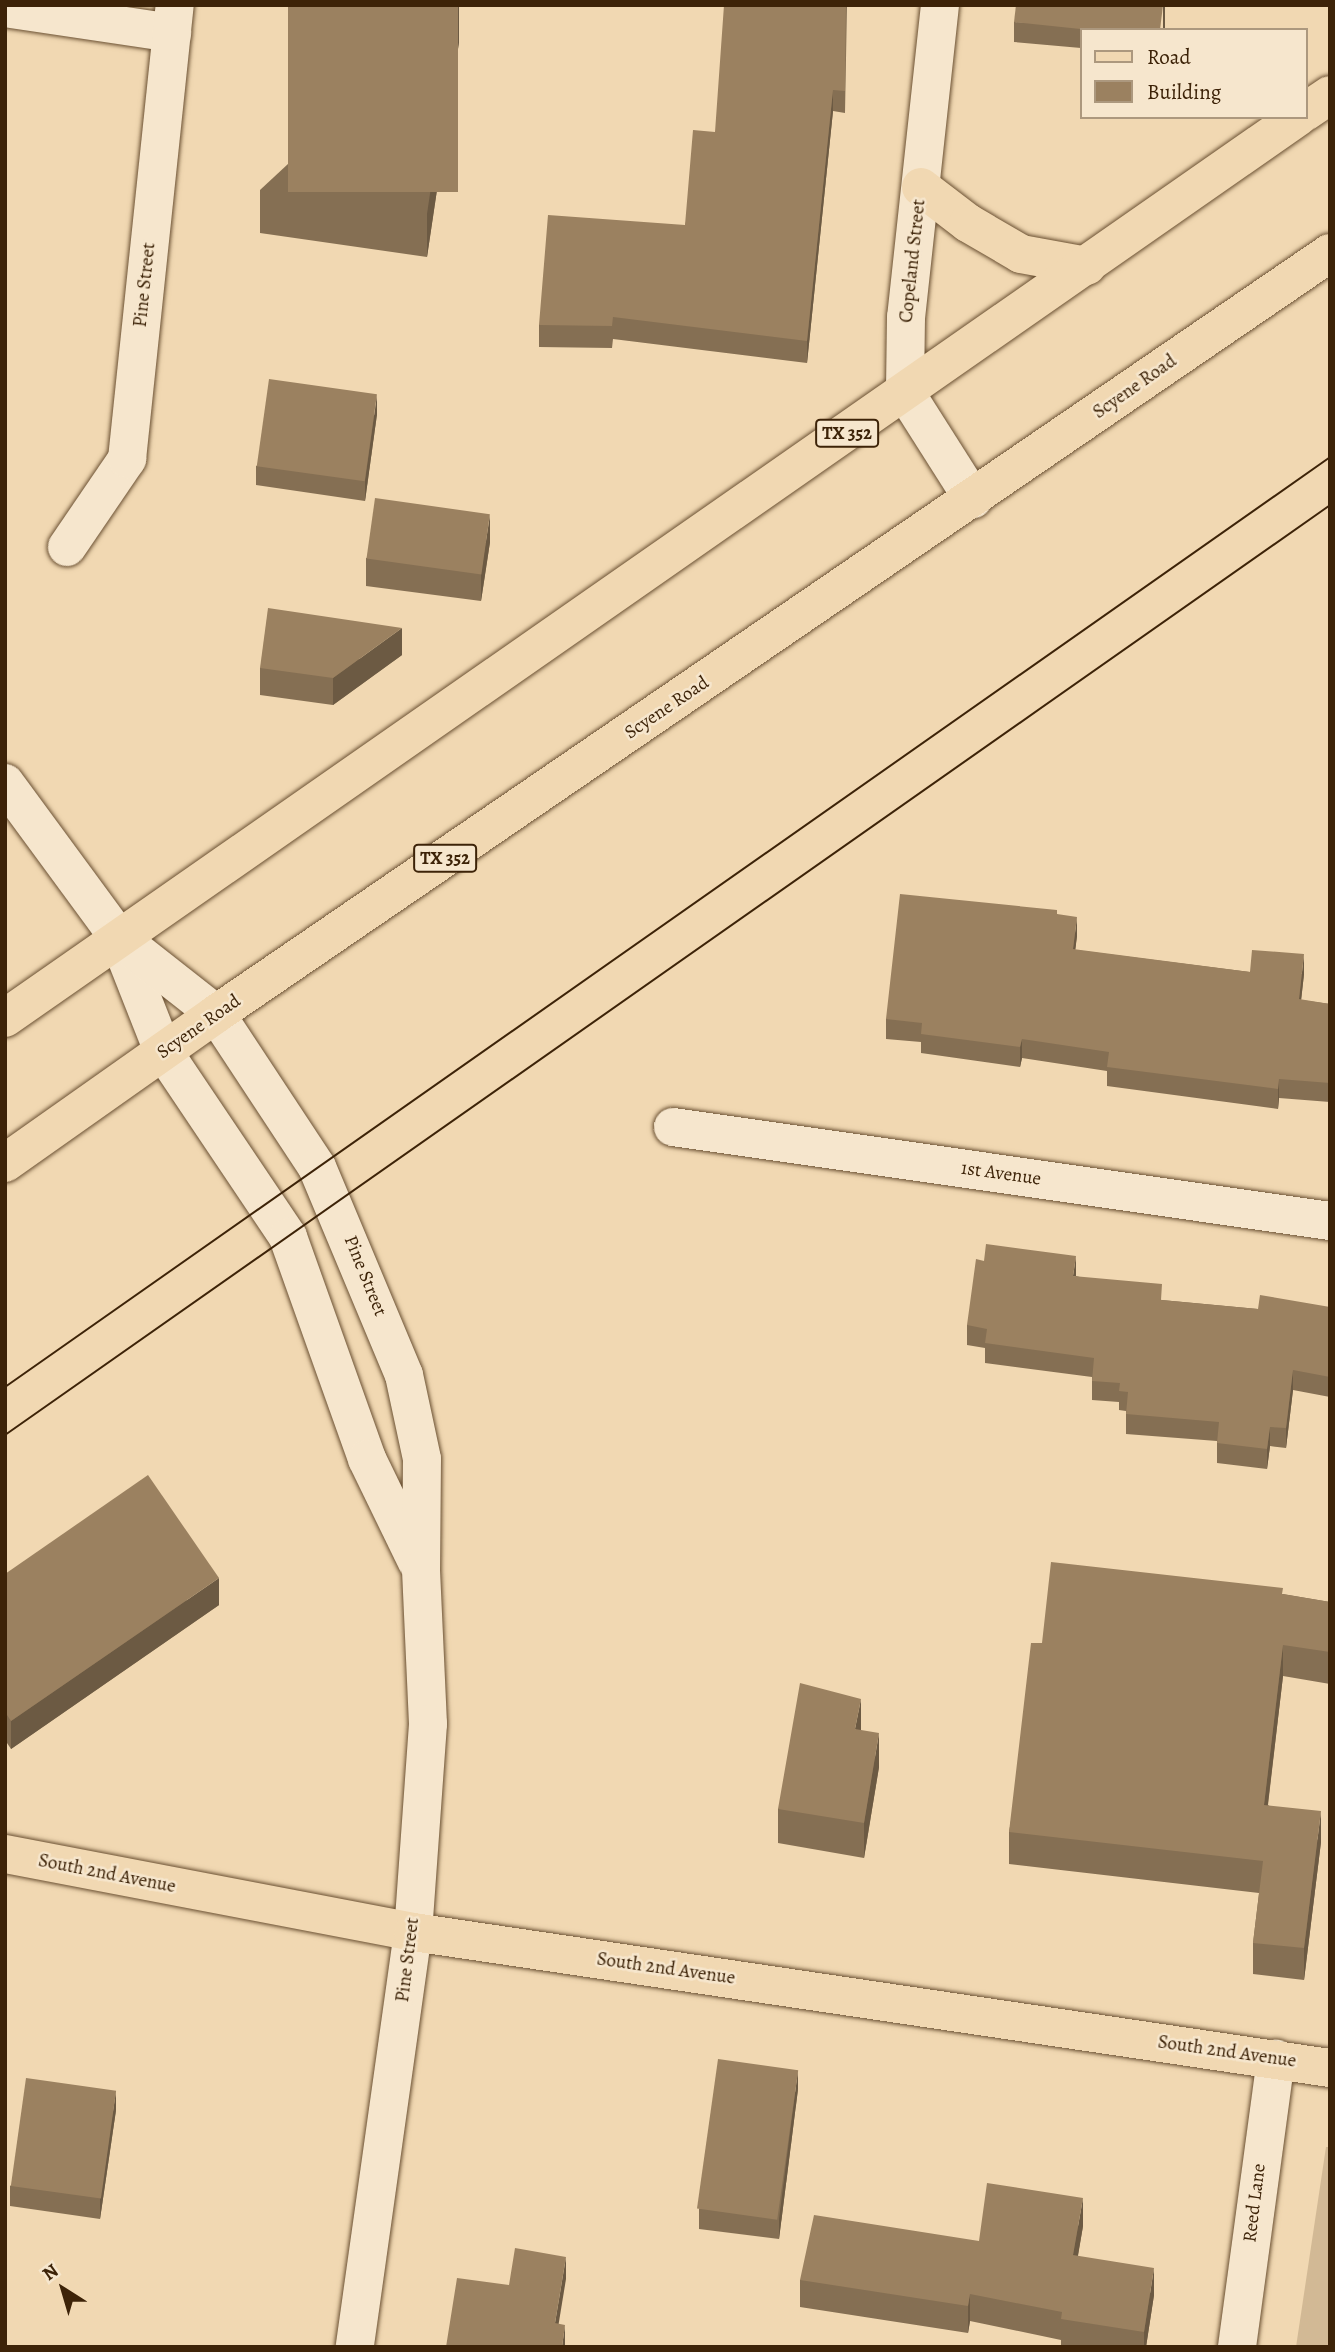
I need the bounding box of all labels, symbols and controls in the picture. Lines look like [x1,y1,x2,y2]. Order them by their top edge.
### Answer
legend [1080,28,1307,119]
text: Road [1147,43,1191,71]
text: Building [1147,78,1221,106]
street label: Copeland Street [895,198,931,324]
street label: Pine Street [129,242,161,328]
street label: Scyene Road [1089,350,1181,424]
road number: TX 352 [814,418,880,447]
street label: Scyene Road [621,672,713,744]
road number: TX 352 [412,844,478,872]
street label: Scyene Road [153,990,245,1064]
street label: 1st Avenue [959,1157,1043,1191]
street label: Pine Street [339,1232,391,1320]
street label: South 2nd Avenue [36,1849,178,1899]
street label: Pine Street [392,1916,424,2004]
street label: South 2nd Avenue [595,1948,737,1990]
street label: South 2nd Avenue [1156,2031,1298,2073]
street label: Reed Lane [1239,2162,1271,2244]
north arrow [28,2254,98,2324]
text: N [37,2258,64,2287]

